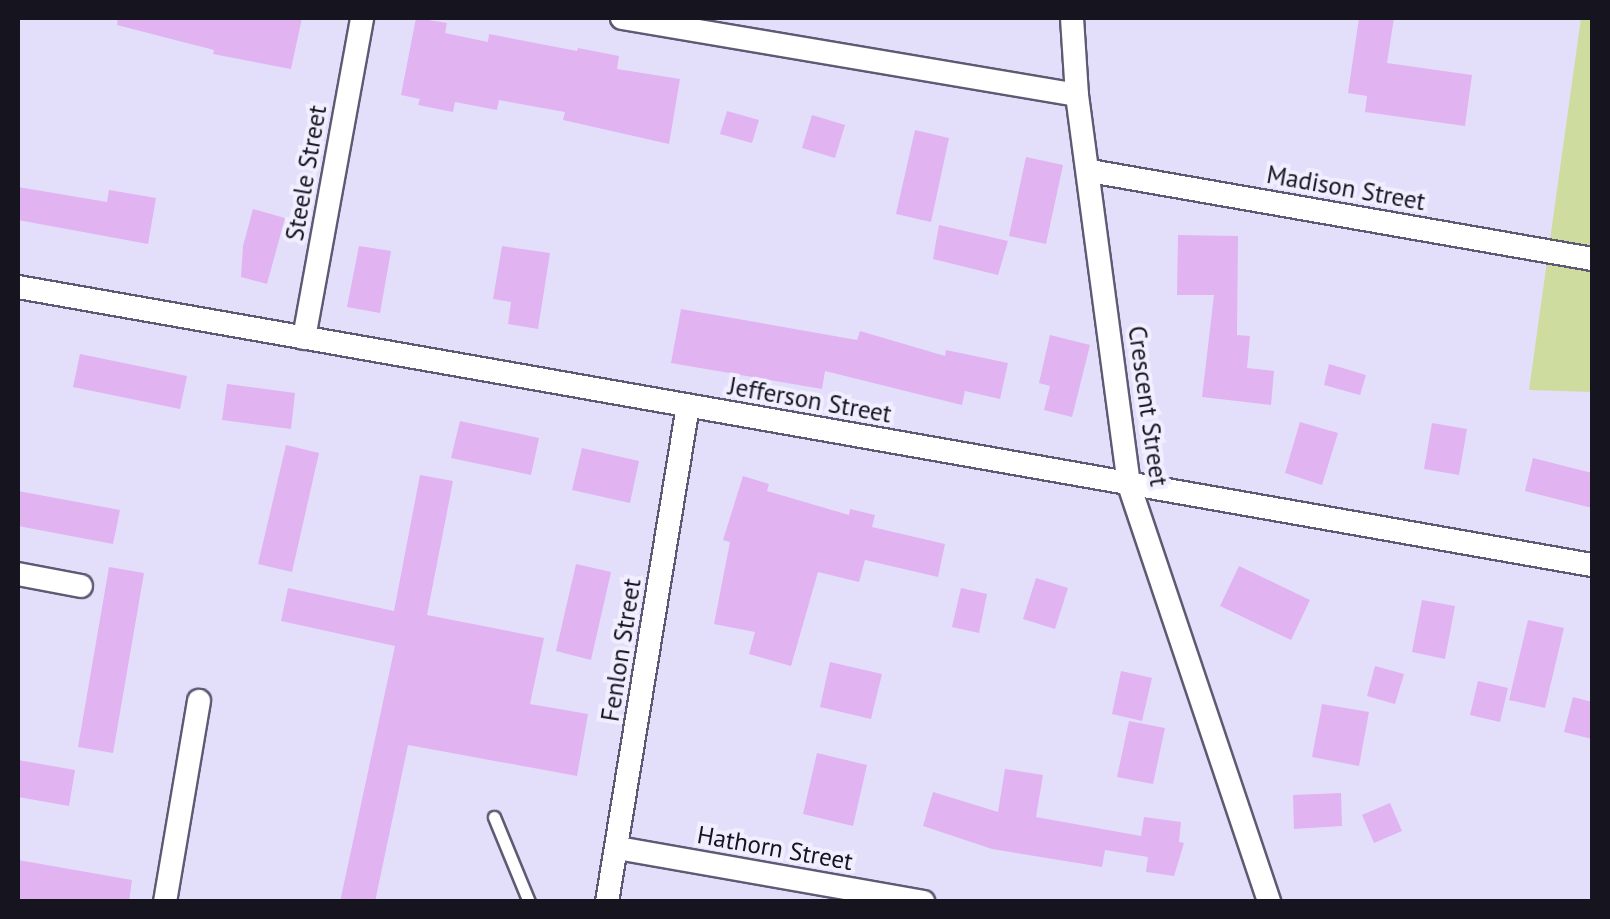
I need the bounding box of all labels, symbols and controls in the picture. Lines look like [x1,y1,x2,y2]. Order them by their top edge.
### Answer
street label: Steele Street [279,103,333,243]
street label: Madison Street [1264,159,1428,217]
street label: Crescent Street [1122,324,1174,488]
street label: Jefferson Street [726,371,894,429]
street label: Fenlon Street [595,576,647,724]
street label: Hathorn Street [695,820,855,876]

